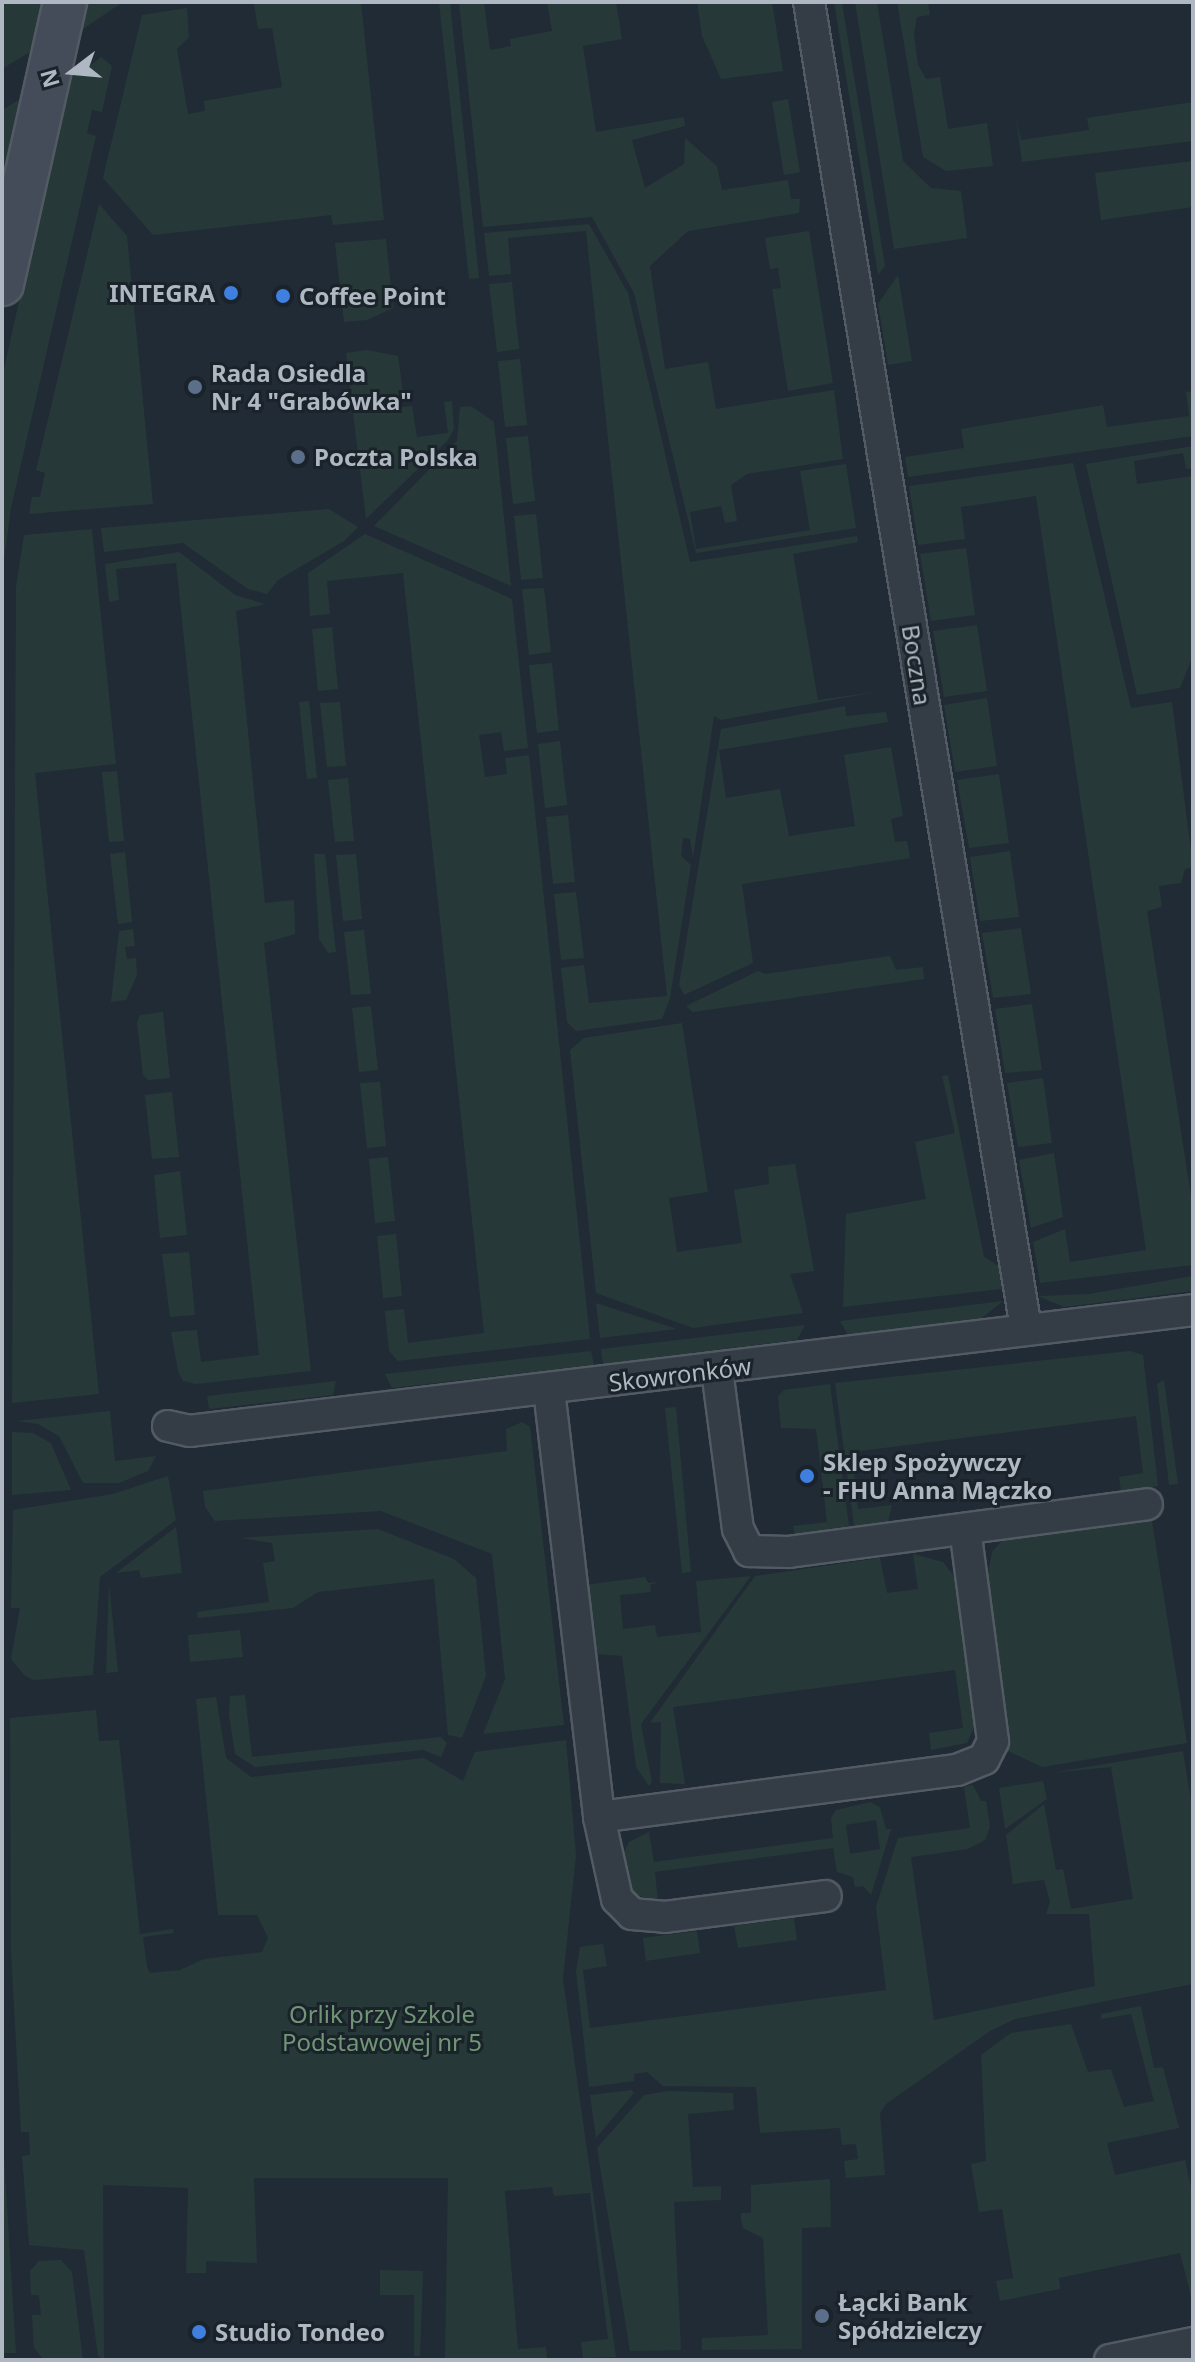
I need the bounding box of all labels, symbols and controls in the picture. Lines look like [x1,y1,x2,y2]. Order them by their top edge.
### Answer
north arrow [32,32,112,112]
text: N [32,66,66,91]
place label: INTEGRA [109,279,215,307]
place label: Coffee Point [299,282,446,310]
marker: INTEGRA [222,284,240,302]
marker: Coffee Point [274,287,292,305]
place label: Rada Osiedla Nr 4 "Grabówka" [211,359,412,415]
marker: Rada Osiedla Nr 4 "Grabówka" [186,378,204,396]
place label: Poczta Polska [314,443,478,471]
marker: Poczta Polska [289,448,307,466]
street label: Boczna [896,623,938,707]
street label: Skowronków [607,1351,753,1397]
place label: Sklep Spożywczy - FHU Anna Mączko [823,1448,1052,1504]
marker: Sklep Spożywczy - FHU Anna Mączko [798,1467,816,1485]
park label: Orlik przy Szkole Podstawowej nr 5 [282,2000,482,2056]
place label: Łącki Bank Spółdzielczy [838,2288,982,2344]
marker: Łącki Bank Spółdzielczy [813,2307,831,2325]
place label: Studio Tondeo [215,2318,385,2346]
marker: Studio Tondeo [190,2323,208,2341]

